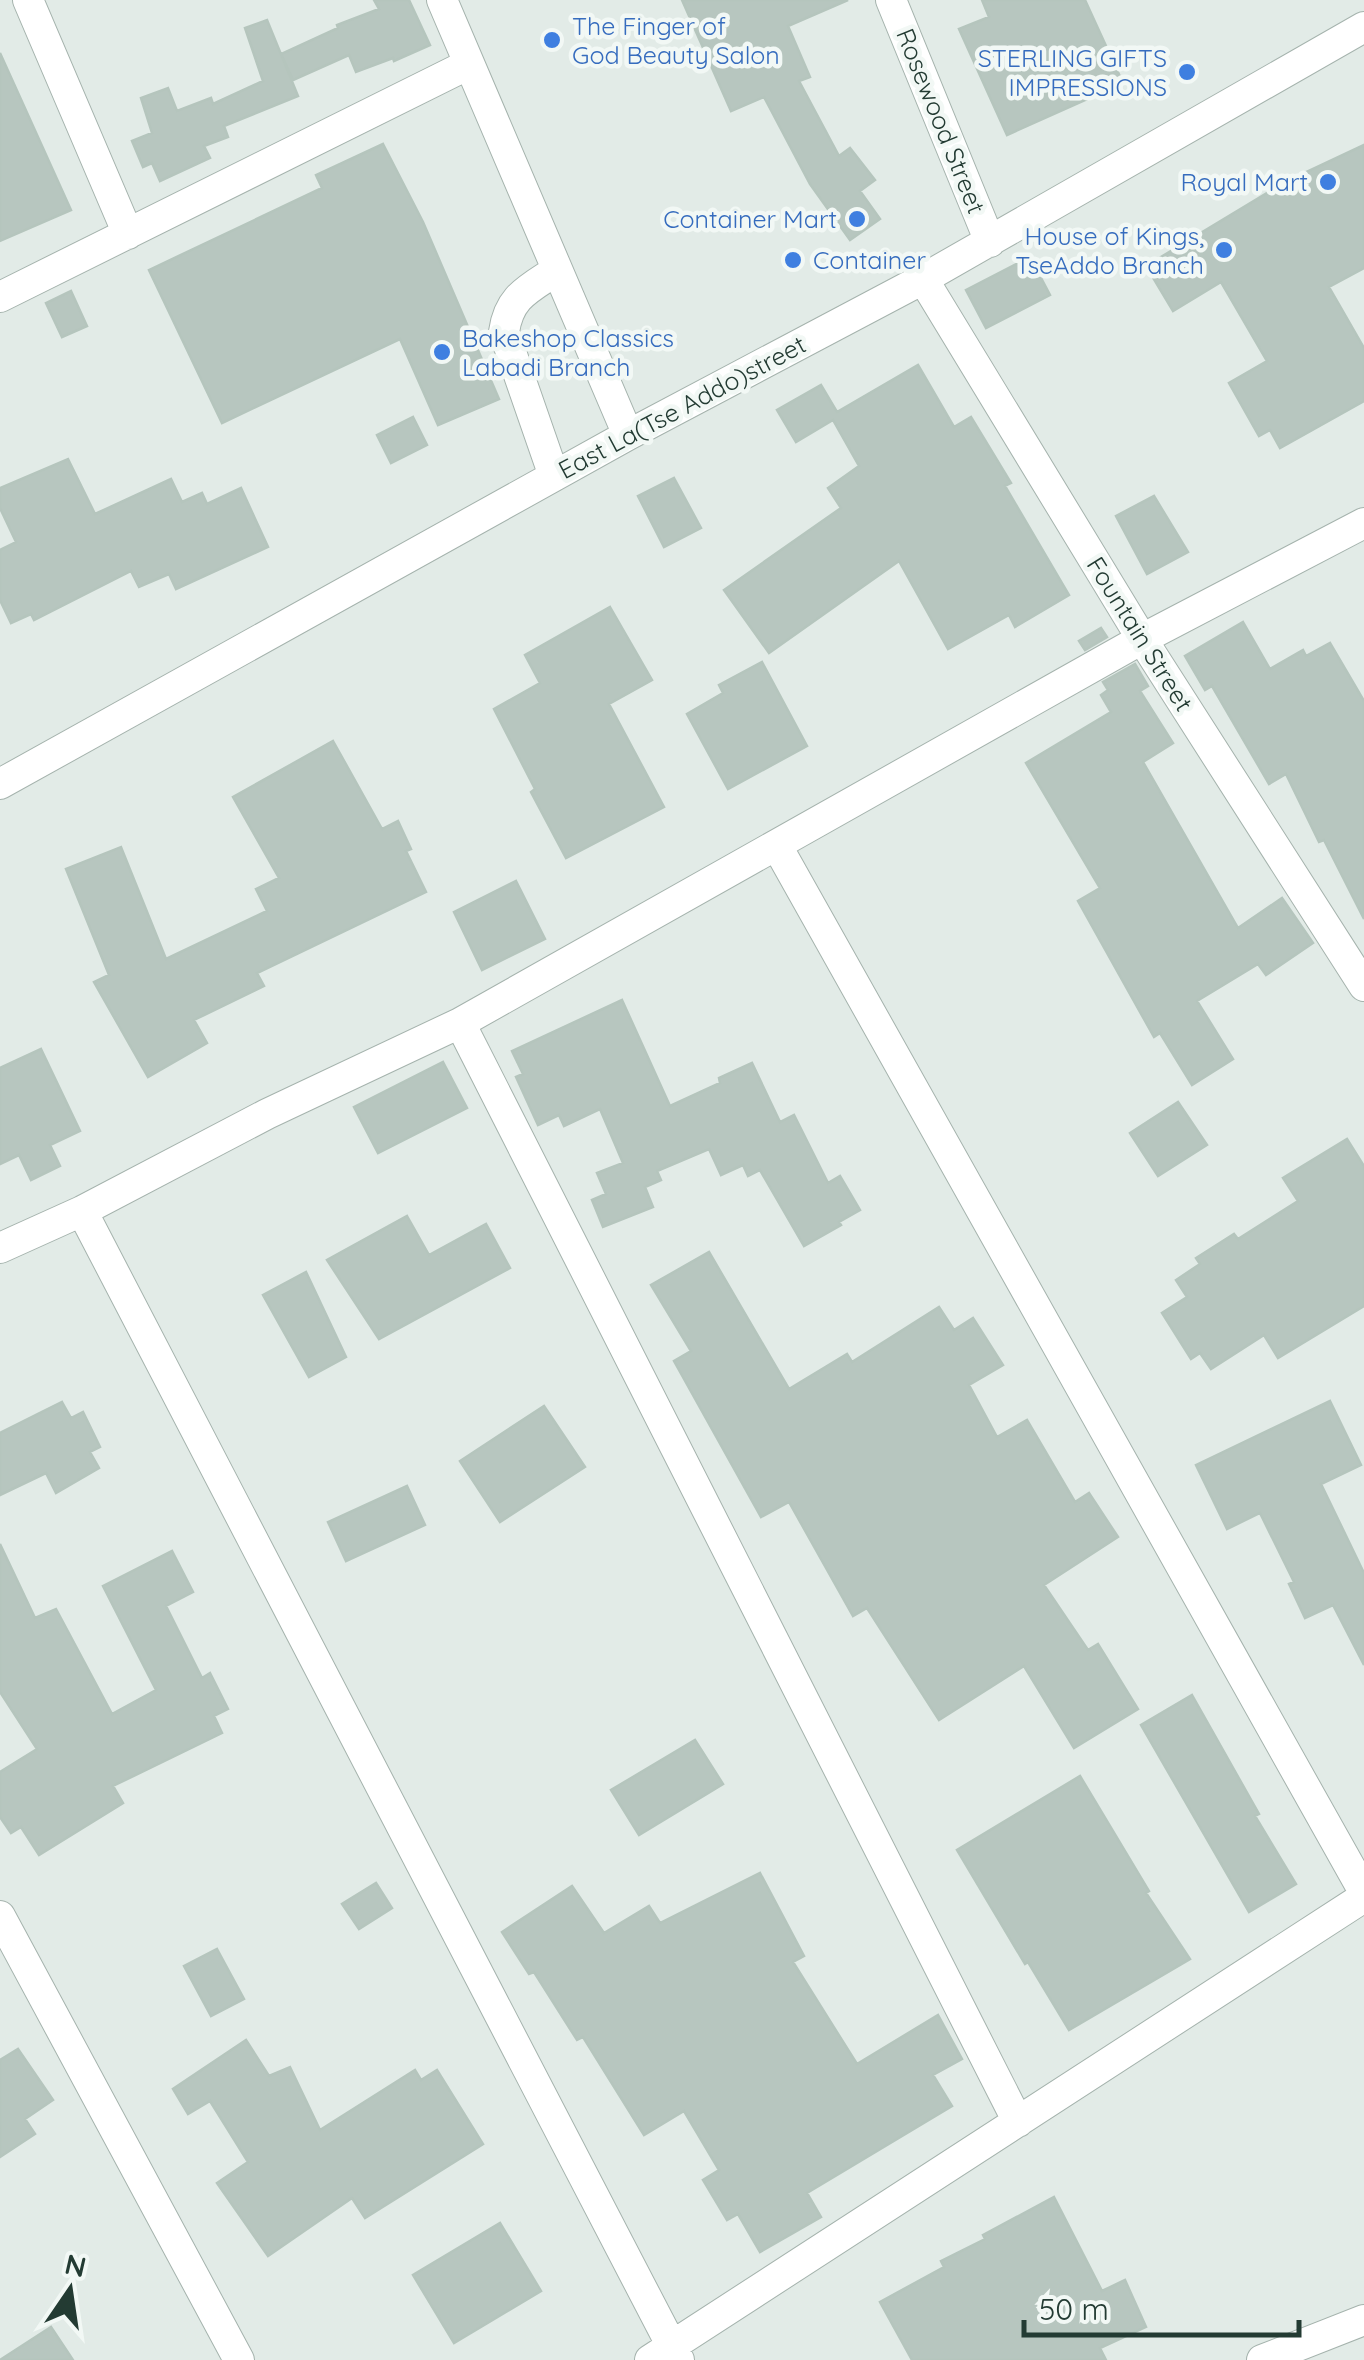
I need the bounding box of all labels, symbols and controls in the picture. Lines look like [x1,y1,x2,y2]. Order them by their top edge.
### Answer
place label: The Finger of God Beauty Salon [572,10,780,70]
street label: Rosewood Street [890,24,993,218]
marker: The Finger of God Beauty Salon [541,29,563,51]
place label: STERLING GIFTS IMPRESSIONS [978,42,1167,102]
marker: STERLING GIFTS IMPRESSIONS [1176,61,1198,83]
place label: Royal Mart [1180,166,1308,197]
marker: Royal Mart [1317,171,1339,193]
place label: Container Mart [663,203,837,234]
marker: Container Mart [846,208,868,230]
place label: House of Kings, TseAddo Branch [1015,220,1204,280]
marker: House of Kings, TseAddo Branch [1213,239,1235,261]
place label: Container [813,244,926,275]
marker: Container [782,249,804,271]
place label: Bakeshop Classics Labadi Branch [462,322,674,382]
street label: East La(Tse Addo)street [553,328,811,485]
marker: Bakeshop Classics Labadi Branch [431,341,453,363]
street label: Fountain Street [1081,551,1200,717]
north arrow [20,2240,120,2340]
text: N [62,2246,90,2285]
scale bar [1024,2275,1299,2337]
text: 50 m [1039,2290,1109,2328]

